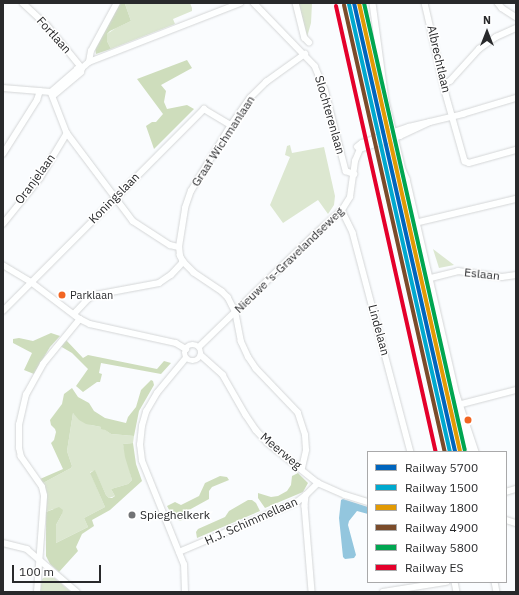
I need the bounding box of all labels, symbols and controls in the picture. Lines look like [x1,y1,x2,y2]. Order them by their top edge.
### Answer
north arrow [467,12,507,52]
text: N [483,13,491,27]
street label: Fortlaan [34,14,74,56]
street label: Albrechtlaan [424,24,454,94]
street label: Slochterenlaan [312,74,348,156]
street label: Graaf Wichmanlaan [188,93,258,189]
street label: Oranjelaan [12,151,58,207]
street label: Koningslaan [86,170,142,226]
street label: Nieuwe 's-Gravelandseweg [231,204,347,316]
street label: Eslaan [463,265,501,283]
place label: Parklaan [70,288,113,302]
marker: Parklaan [57,290,67,300]
street label: Lindelaan [365,303,393,357]
unlabelled marker [463,415,473,425]
street label: Meerweg [257,430,305,472]
legend [367,451,507,583]
text: Railway 5700 [405,460,478,475]
text: Railway 1500 [405,480,478,495]
street label: H.J. Schimmellaan [202,494,300,548]
text: Railway 1800 [405,500,478,515]
place label: Spieghelkerk [140,508,210,522]
marker: Spieghelkerk [127,510,137,520]
text: Railway 4900 [405,520,478,535]
text: Railway 5800 [405,540,478,555]
scale bar [14,557,103,583]
text: Railway ES [405,560,463,575]
text: 100 m [19,564,54,579]

